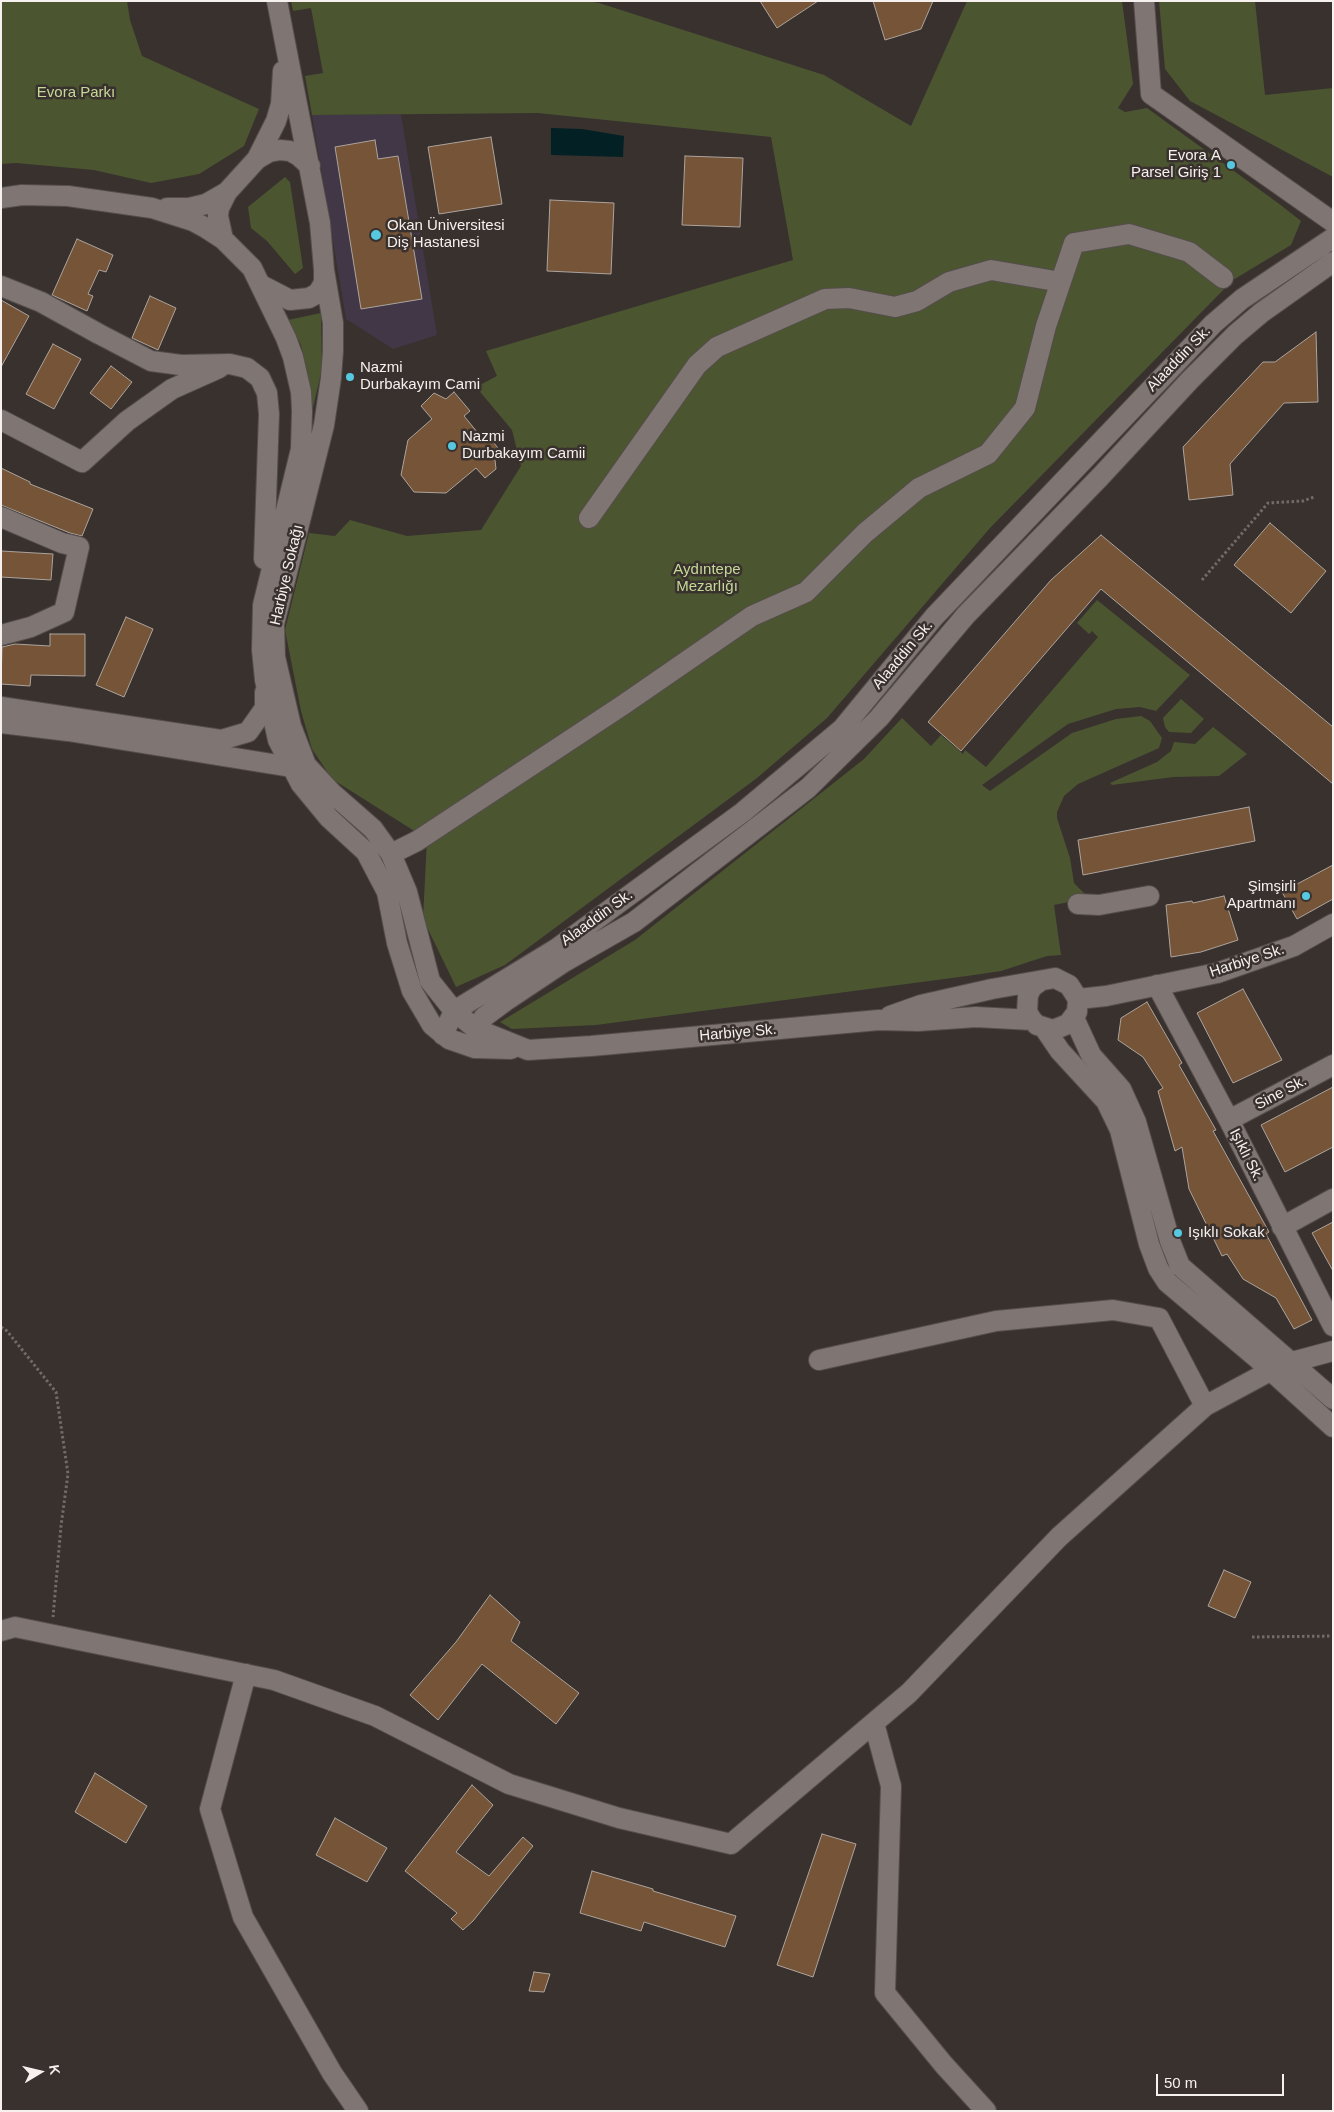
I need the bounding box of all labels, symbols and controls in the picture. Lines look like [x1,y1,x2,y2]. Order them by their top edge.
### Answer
park label: Evora Parkı [37,84,115,102]
place label: Evora A Parsel Giriş 1 [1131,147,1221,182]
marker: Evora A Parsel Giriş 1 [1225,159,1237,171]
place label: Okan Üniversitesi Diş Hastanesi [387,217,505,252]
marker: Okan Üniversitesi Diş Hastanesi [369,228,383,242]
street label: Alaaddin Sk. [1143,322,1215,396]
place label: Nazmi Durbakayım Cami [360,359,480,394]
marker: Nazmi Durbakayım Cami [344,371,356,383]
place label: Nazmi Durbakayım Camii [462,428,585,463]
marker: Nazmi Durbakayım Camii [446,440,458,452]
street label: Harbiye Sokağı [267,523,307,627]
park label: Aydıntepe Mezarlığı [673,561,741,596]
street label: Alaaddin Sk. [869,617,937,693]
place label: Şimşirli Apartmanı [1227,878,1296,913]
street label: Alaaddin Sk. [558,886,636,950]
marker: Şimşirli Apartmanı [1300,890,1312,902]
street label: Harbiye Sk. [1207,940,1287,982]
street label: Harbiye Sk. [699,1021,777,1045]
street label: Sine Sk. [1252,1072,1310,1114]
street label: Işıklı Sk. [1225,1126,1267,1184]
place label: Işıklı Sokak [1188,1224,1265,1242]
marker: Işıklı Sokak [1172,1227,1184,1239]
north arrow [15,2047,65,2097]
text: K [46,2063,64,2076]
scale bar [1159,2064,1286,2096]
text: 50 m [1164,2074,1197,2091]

